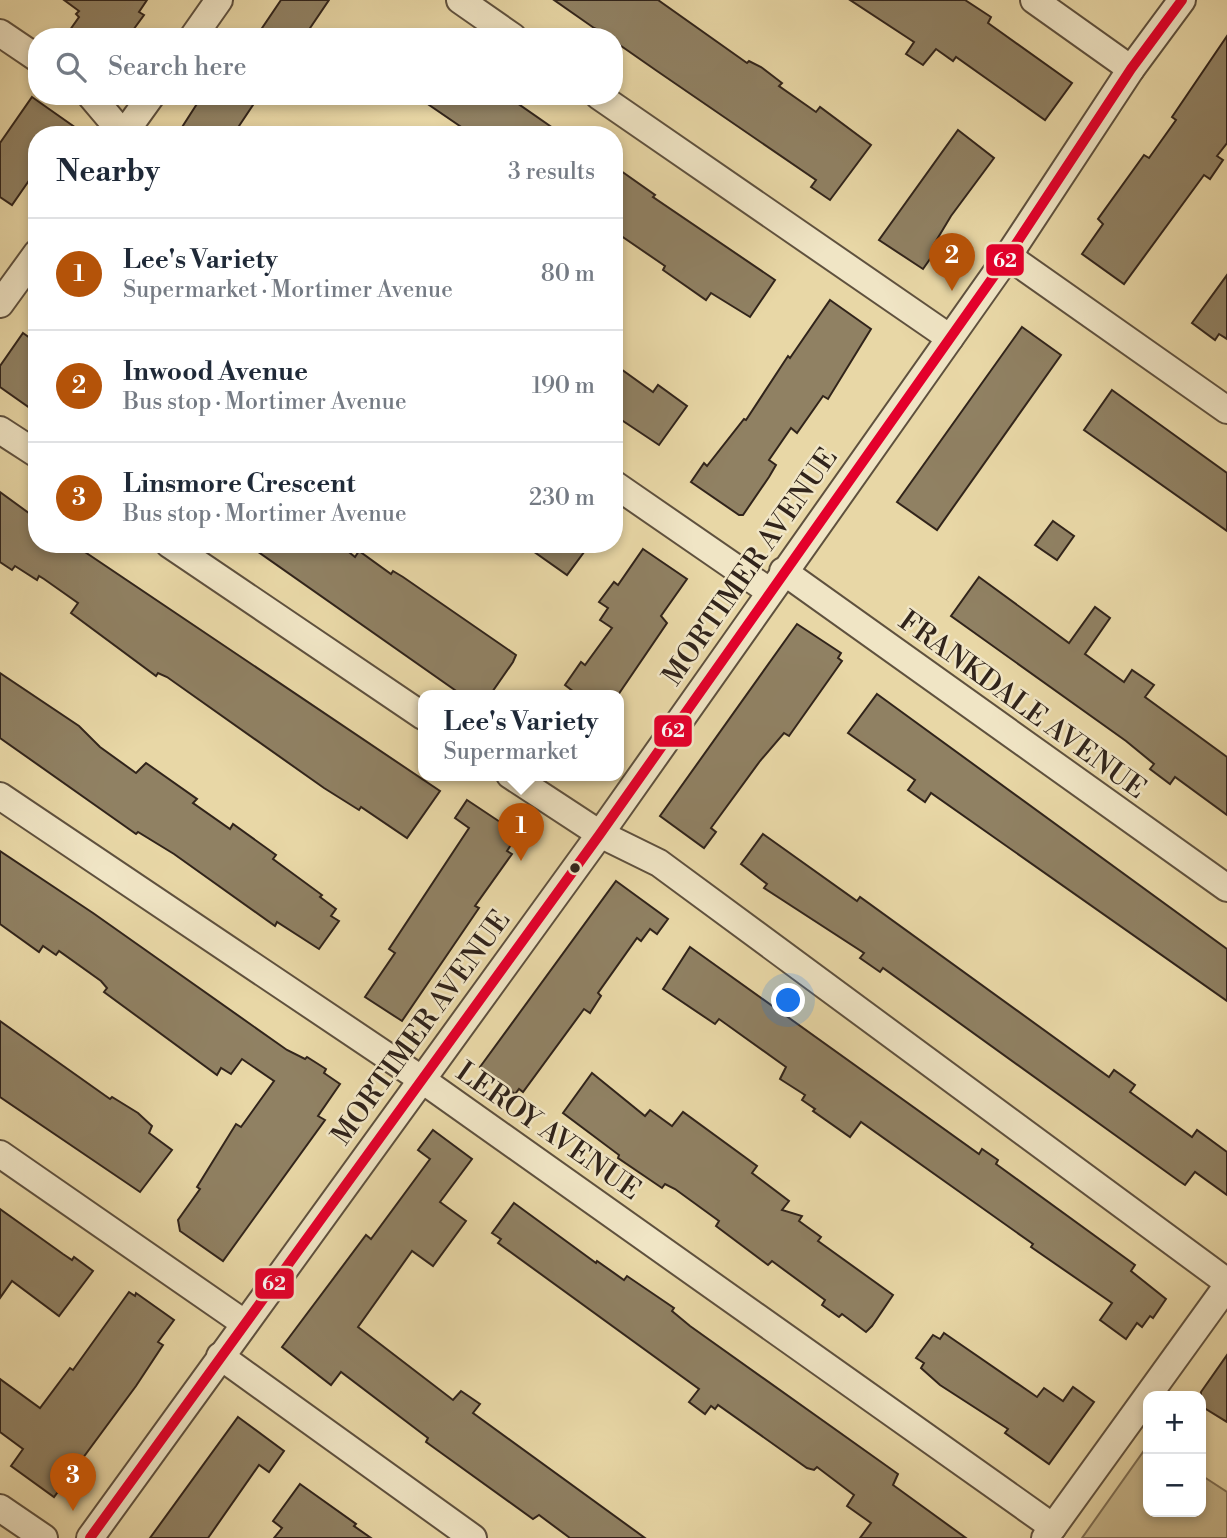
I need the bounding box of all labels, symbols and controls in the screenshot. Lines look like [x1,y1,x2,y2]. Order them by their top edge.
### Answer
search box [28,28,623,105]
icon: search [52,48,90,86]
text: Search here [108,51,247,83]
text: Nearby [56,153,160,191]
text: 3 results [508,158,595,186]
pin: 2 [929,233,975,291]
line badge: 62 [985,243,1025,277]
text: Lee's Variety [123,244,278,276]
text: 62 [993,249,1017,273]
text: 1 [73,260,85,288]
text: 80 m [541,260,595,288]
text: Supermarket · Mortimer Avenue [123,276,453,304]
text: Inwood Avenue [123,356,308,388]
text: 2 [72,372,86,400]
text: 190 m [532,372,595,400]
text: Bus stop · Mortimer Avenue [123,388,407,416]
street label: MORTIMER AVENUE [655,441,845,692]
text: Linsmore Crescent [123,468,355,500]
text: 3 [72,484,86,512]
text: 230 m [529,484,595,512]
text: Bus stop · Mortimer Avenue [123,500,407,528]
street label: FRANKDALE AVENUE [892,604,1153,807]
popup [418,690,624,781]
text: Lee's Variety [444,706,598,738]
line badge: 62 [653,714,693,748]
text: 62 [661,719,685,743]
text: Supermarket [444,738,578,766]
pin: 1 [498,803,544,861]
unlabelled marker [568,861,582,875]
street label: MORTIMER AVENUE [324,904,518,1152]
your location [771,983,805,1017]
street label: LEROY AVENUE [449,1055,647,1208]
line badge: 62 [254,1267,295,1300]
text: 62 [262,1272,286,1296]
map controls [1143,1391,1206,1517]
button: + [1143,1391,1206,1454]
pin: 3 [50,1453,96,1511]
button: − [1143,1454,1206,1517]

